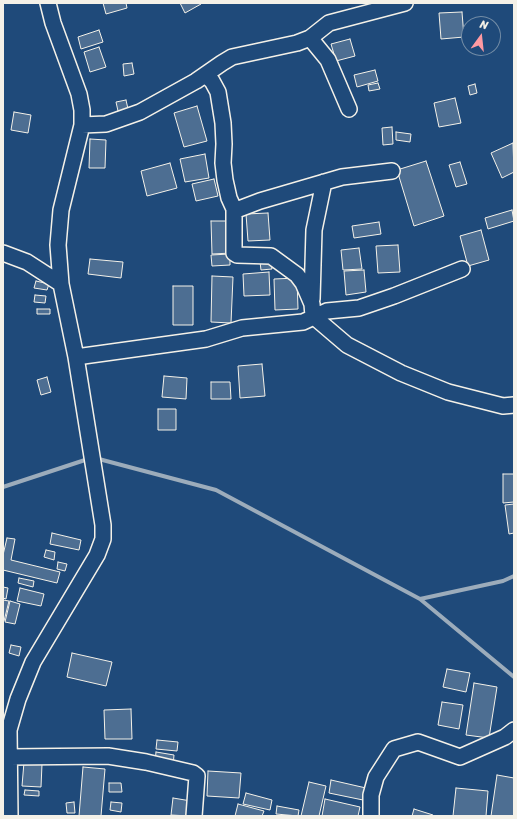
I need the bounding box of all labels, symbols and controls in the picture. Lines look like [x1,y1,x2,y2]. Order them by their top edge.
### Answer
text: N [478,15,490,35]
north arrow [461,16,501,56]

